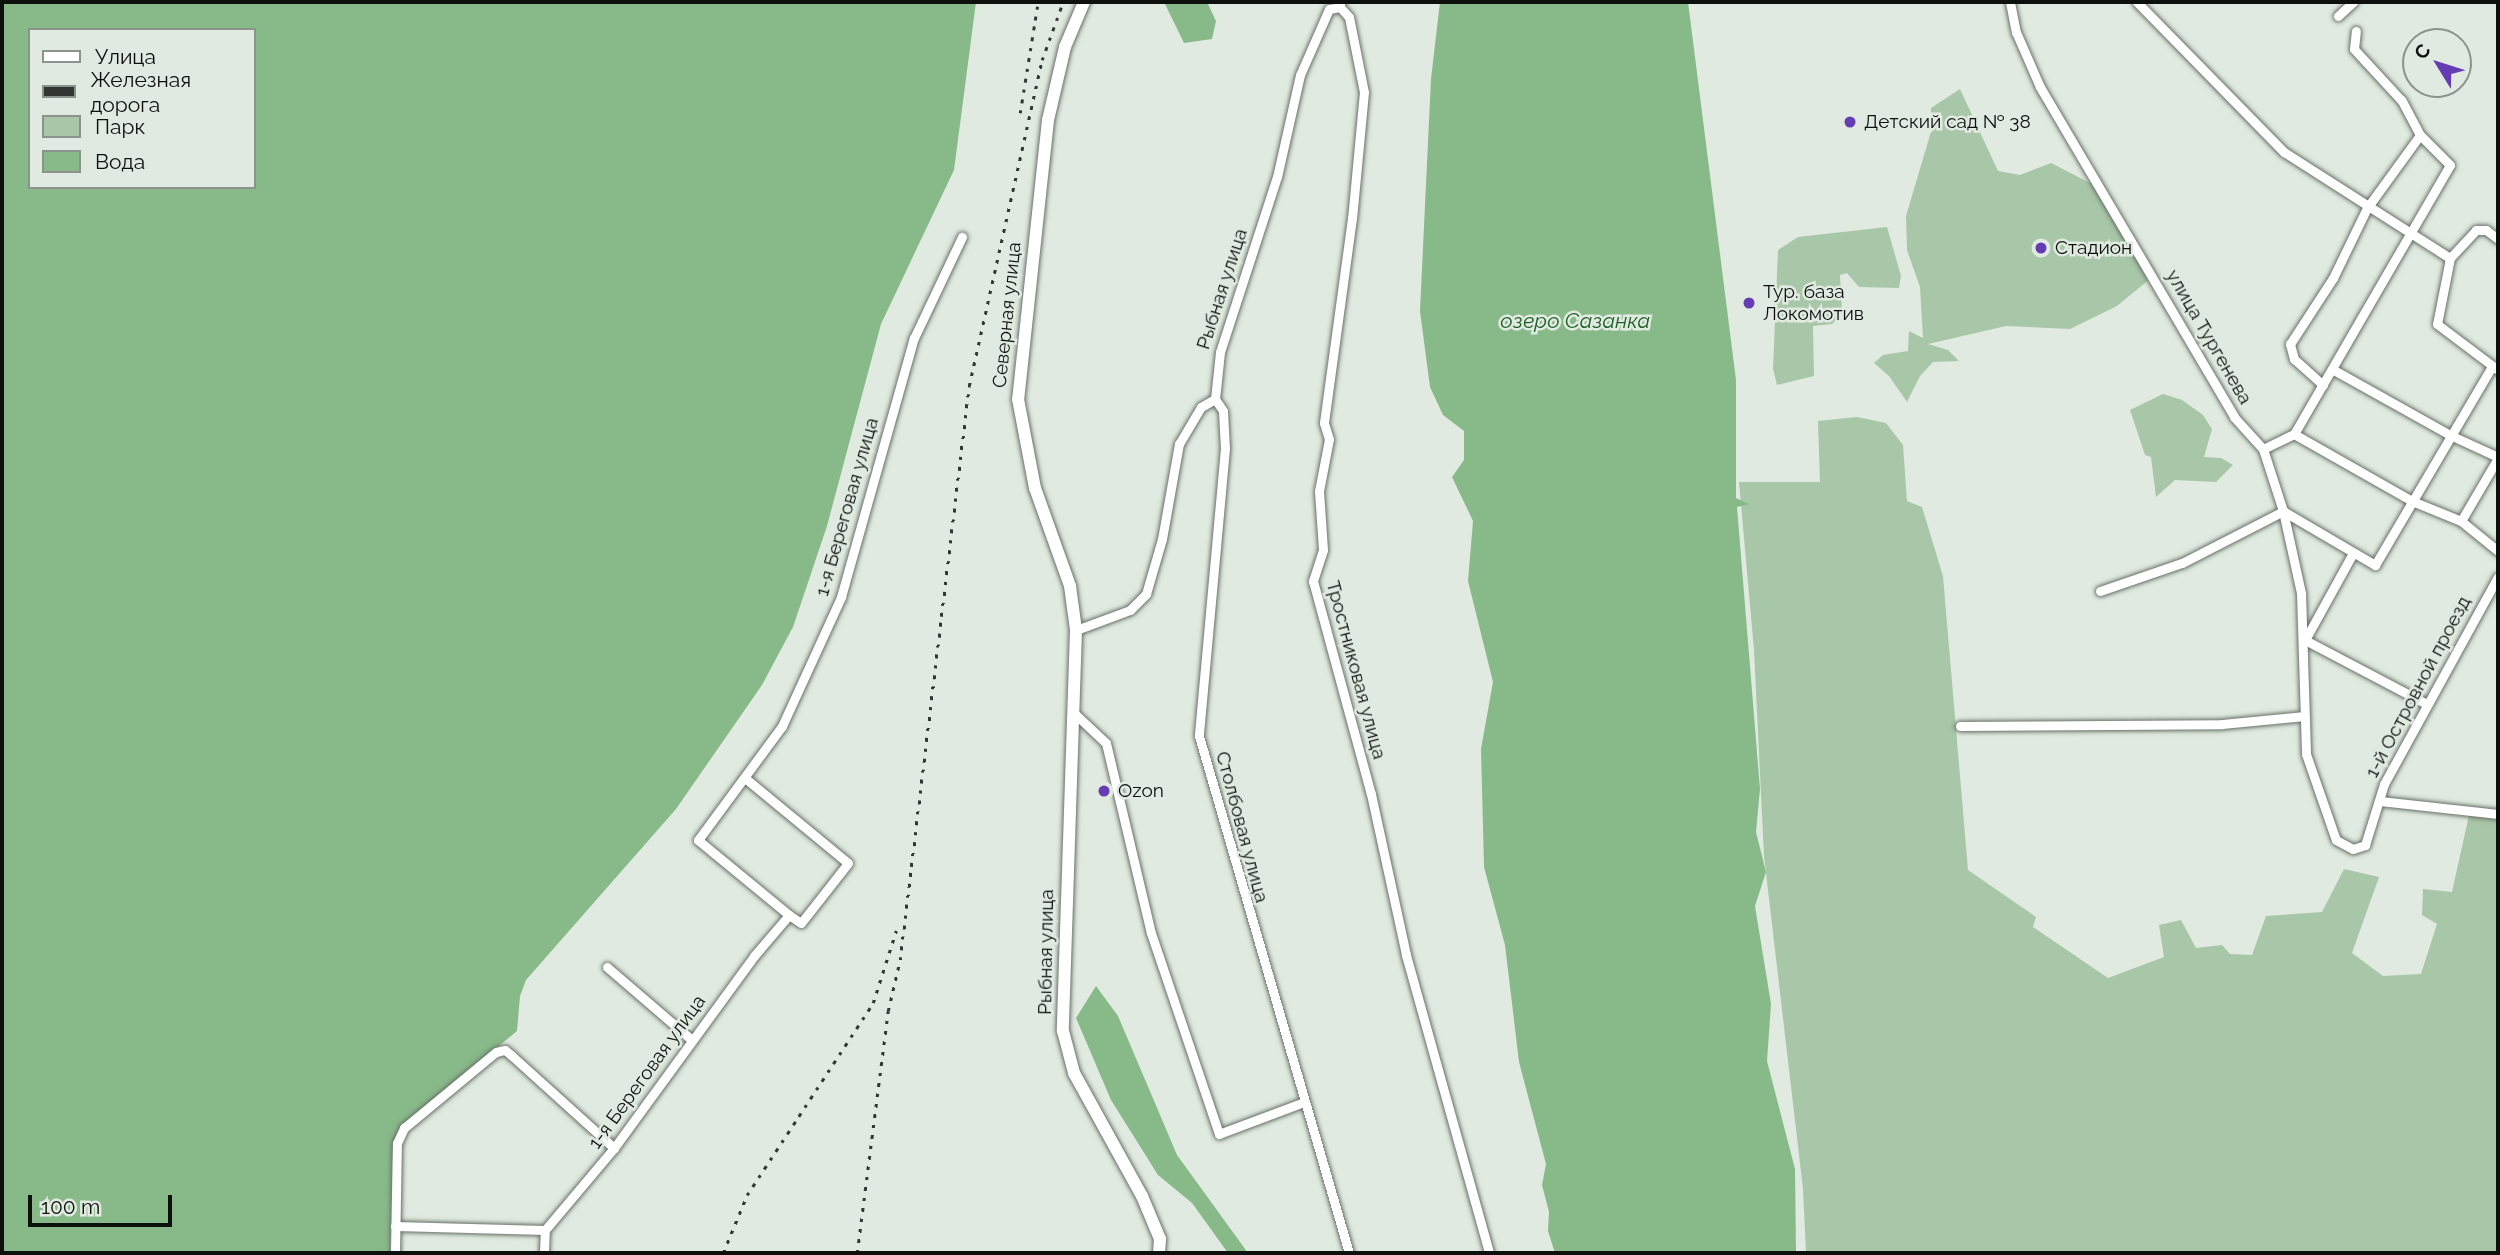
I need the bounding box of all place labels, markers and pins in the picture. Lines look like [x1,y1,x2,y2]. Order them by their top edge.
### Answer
place label: Детский сад № 38 [1864,111,2031,133]
marker: Детский сад № 38 [1842,114,1858,130]
place label: Стадион [2055,237,2132,259]
marker: Стадион [2033,240,2049,256]
place label: Тур. база Локомотив [1763,281,1864,325]
marker: Тур. база Локомотив [1741,295,1757,311]
place label: Ozon [1118,780,1164,802]
marker: Ozon [1096,783,1112,799]

